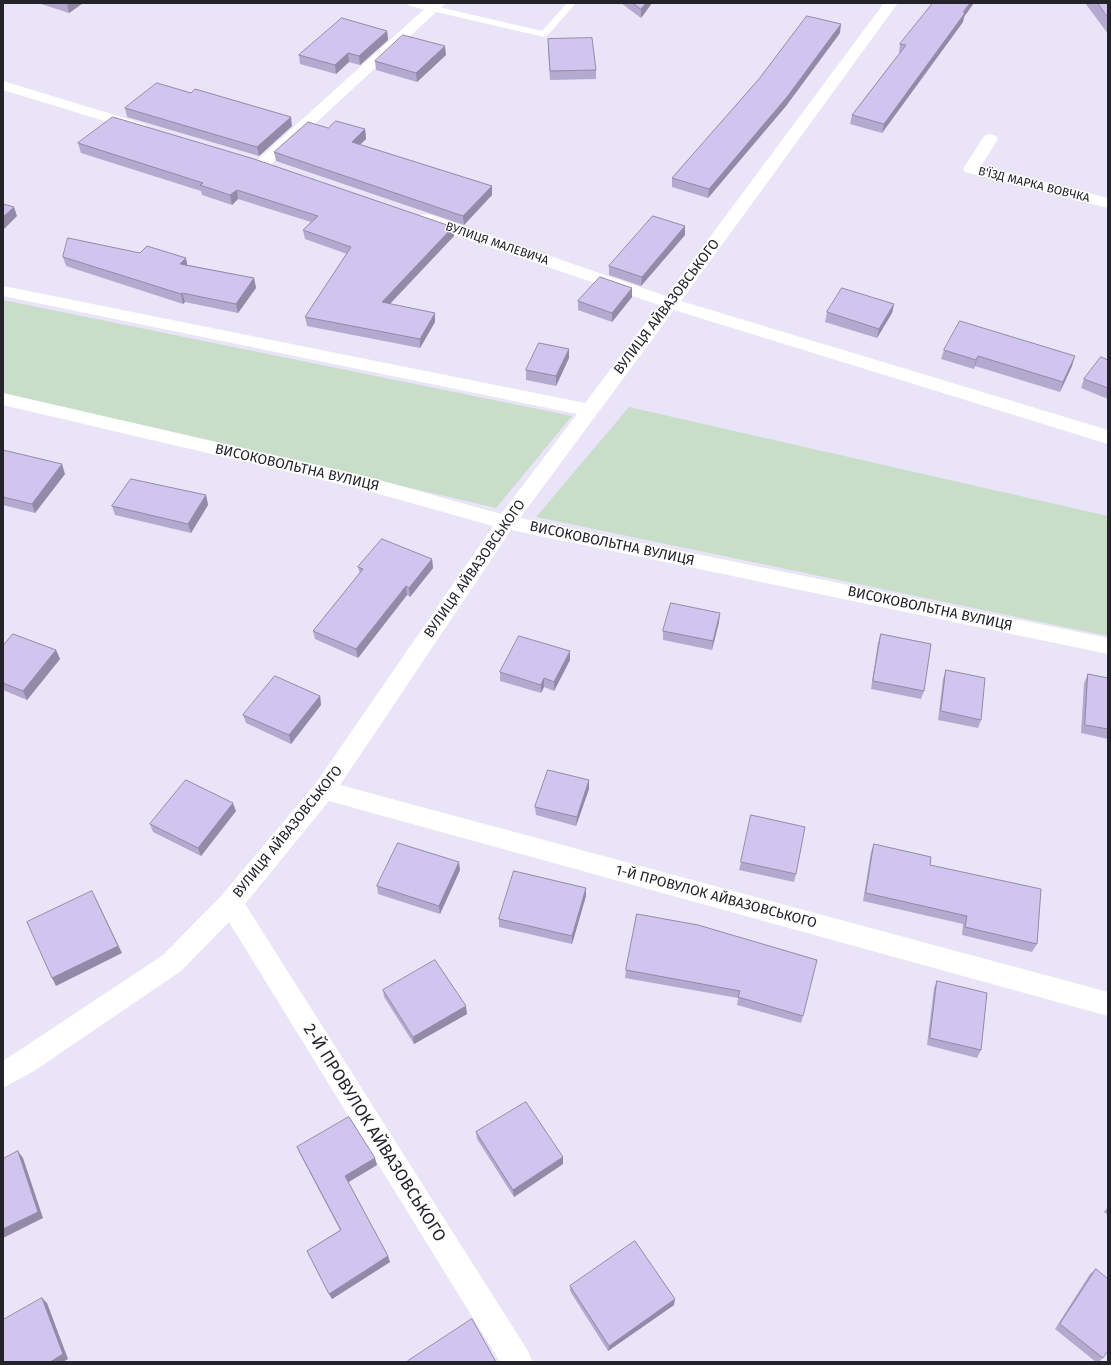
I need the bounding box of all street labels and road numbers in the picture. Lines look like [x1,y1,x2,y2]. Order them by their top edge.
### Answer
street label: В'ЇЗД МАРКА ВОВЧКА [977,164,1091,206]
street label: ВУЛИЦЯ МАЛЕВИЧА [444,220,550,268]
street label: ВУЛИЦЯ АЙВАЗОВСЬКОГО [611,236,723,378]
street label: ВИСОКОВОЛЬТНА ВУЛИЦЯ [213,441,381,495]
street label: ВУЛИЦЯ АЙВАЗОВСЬКОГО [421,497,529,641]
street label: ВИСОКОВОЛЬТНА ВУЛИЦЯ [528,518,696,570]
street label: ВИСОКОВОЛЬТНА ВУЛИЦЯ [846,583,1014,635]
street label: ВУЛИЦЯ АЙВАЗОВСЬКОГО [230,763,346,901]
street label: 1-Й ПРОВУЛОК АЙВАЗОВСЬКОГО [614,862,818,932]
street label: 2-Й ПРОВУЛОК АЙВАЗОВСЬКОГО [298,1020,450,1246]

